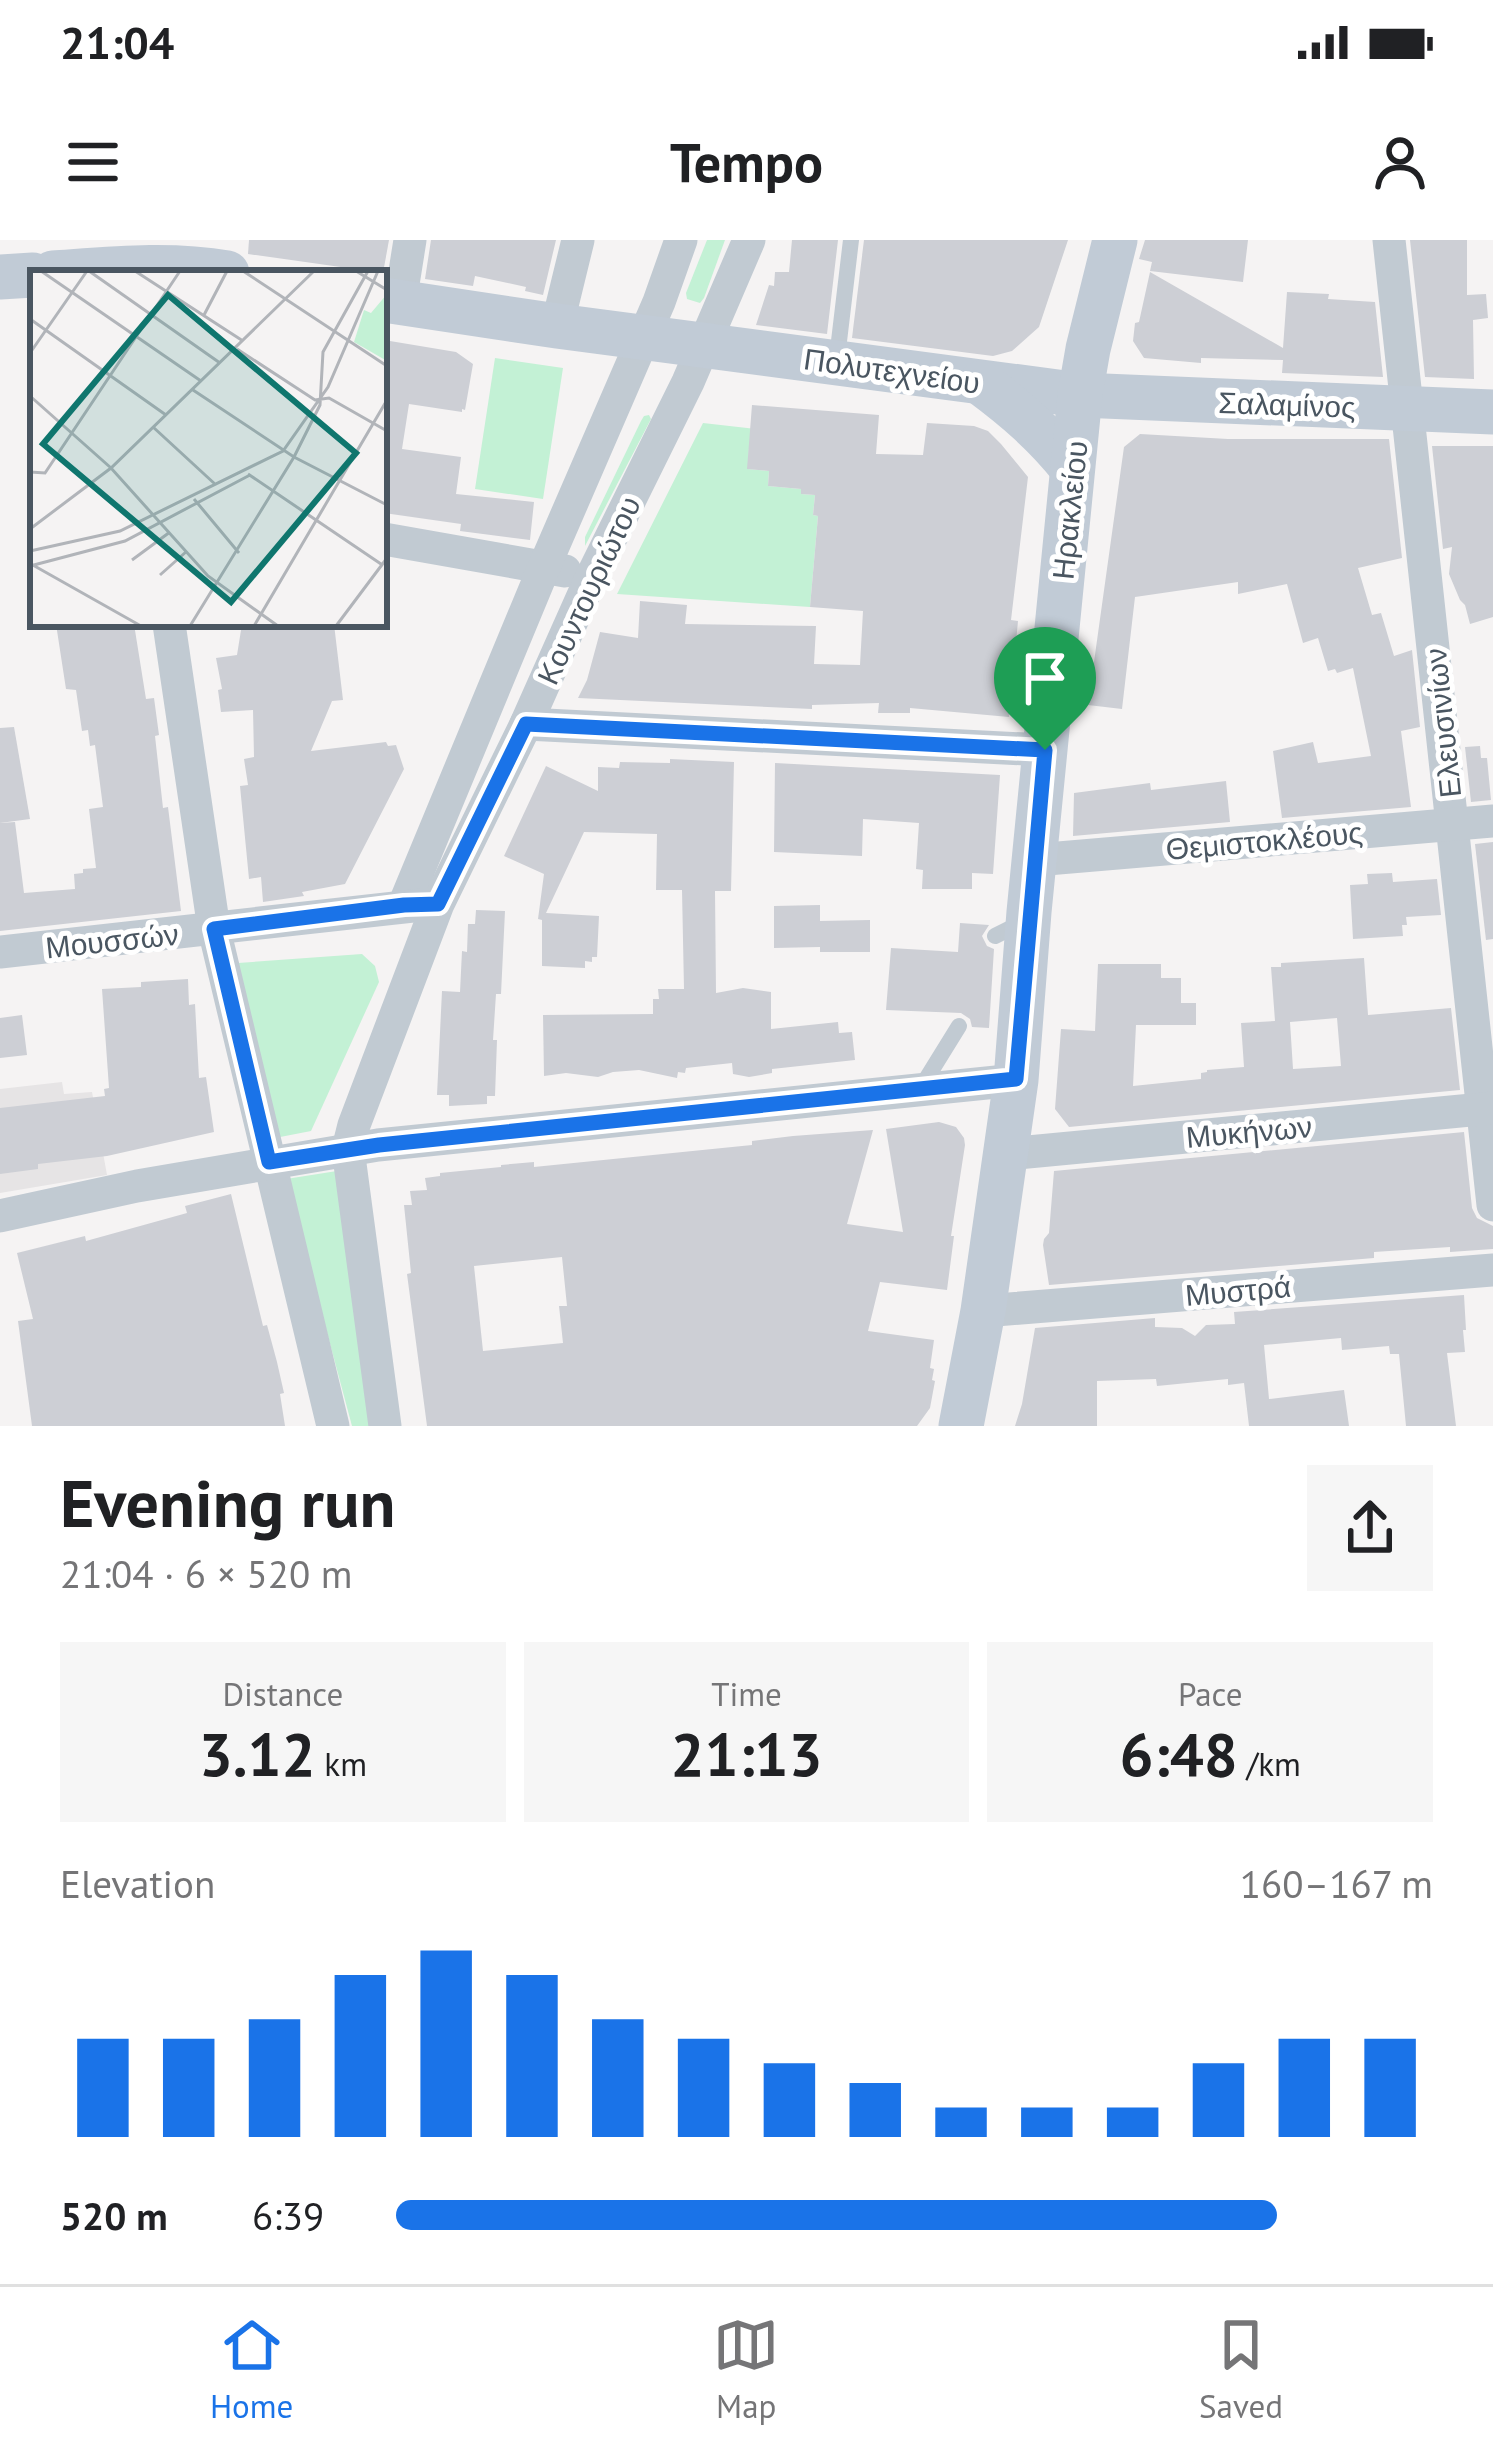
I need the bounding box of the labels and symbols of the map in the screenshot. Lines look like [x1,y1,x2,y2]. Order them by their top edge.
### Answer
inset map [30,270,387,627]
street label: Πολυτεχνείου [801,338,983,402]
street label: Σαλαμίνος [1218,382,1356,426]
street label: Ηρακλείου [1042,439,1096,581]
street label: Κουντουριώτου [527,490,649,690]
pin [994,627,1096,750]
street label: Ελευσινίων [1415,646,1469,800]
street label: Θεμιστοκλέους [1164,812,1364,868]
street label: Μουσσών [44,914,180,966]
street label: Μυκήνων [1184,1106,1314,1156]
street label: Μυστρά [1183,1266,1293,1314]

